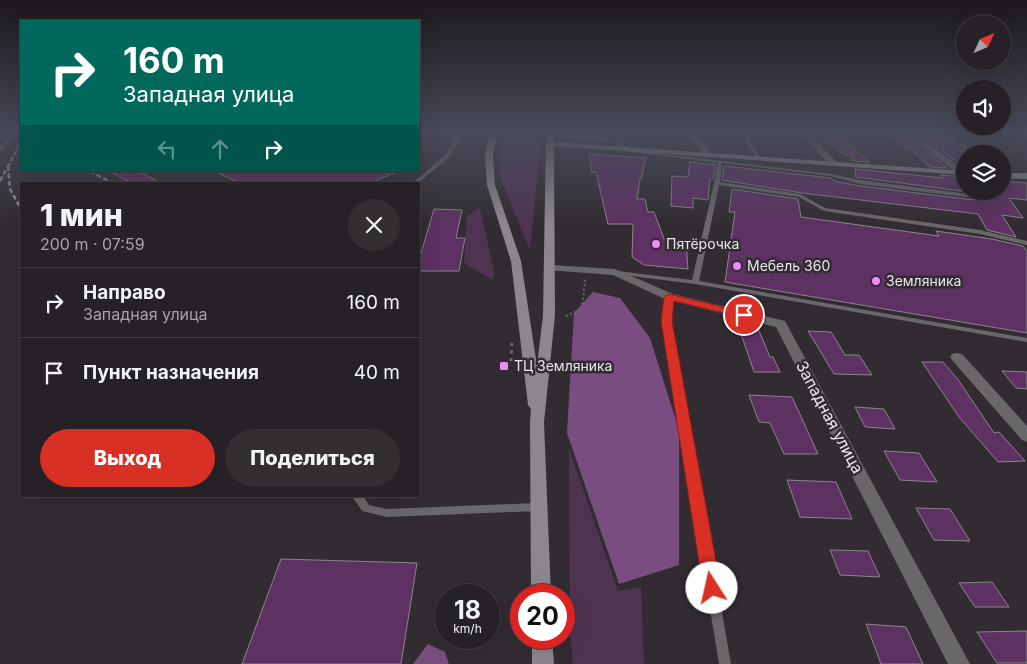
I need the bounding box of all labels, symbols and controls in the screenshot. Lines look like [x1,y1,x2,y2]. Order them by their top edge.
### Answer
north arrow [956,15,1011,70]
map controls [956,15,1011,200]
text: 160 m [123,39,225,81]
icon: right [40,40,105,105]
button: sound [956,80,1011,135]
text: Западная улица [123,81,294,107]
icon: left [153,135,181,163]
icon: ahead [206,135,234,163]
icon: right [259,135,287,163]
button: layers [956,145,1011,200]
text: 1 мин [40,197,123,233]
button: close [348,199,400,251]
text: 200 m · 07:59 [40,234,145,254]
place label: Пятёрочка [666,235,739,252]
marker: Пятёрочка [650,238,662,250]
place label: Мебель 360 [747,257,830,274]
marker: Мебель 360 [731,260,743,272]
place label: Земляника [886,272,961,289]
marker: Земляника [870,275,882,287]
text: Направо [83,281,166,304]
icon: right [40,289,68,317]
text: 160 m [347,291,400,314]
pin [723,294,765,336]
icon: arrive [730,301,758,329]
text: Западная улица [83,304,208,324]
place label: ТЦ Земляника [514,357,612,374]
street label: Западная улица [792,357,868,477]
icon: arrive [40,359,68,387]
marker: ТЦ Земляника [498,360,510,372]
text: Пункт назначения [83,361,259,384]
text: 40 m [354,361,400,384]
button: Выход [40,429,215,487]
button: Поделиться [225,429,400,487]
position arrow [685,561,737,613]
speed limit sign: 20 [510,584,575,649]
text: 18 [454,595,481,625]
text: km/h [453,621,482,636]

